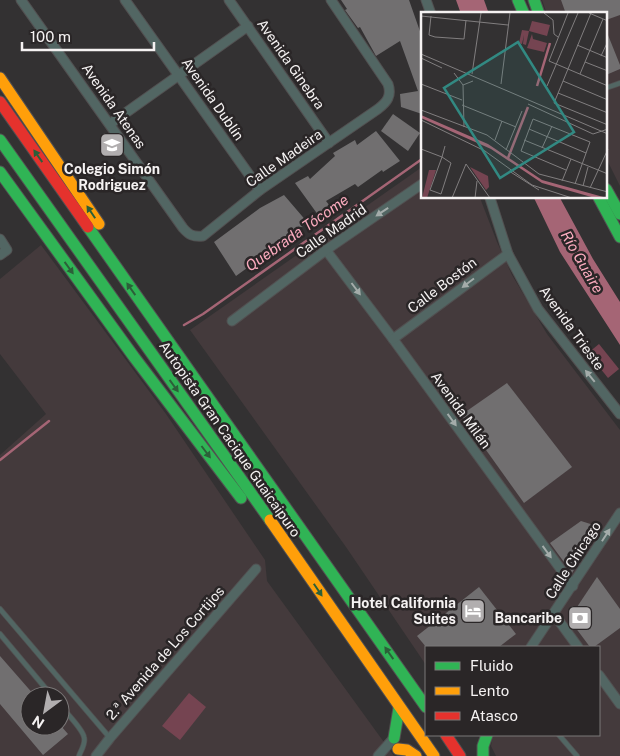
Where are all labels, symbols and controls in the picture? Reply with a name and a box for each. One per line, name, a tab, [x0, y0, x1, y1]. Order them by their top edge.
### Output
inset map	[421, 12, 608, 199]
street label: Avenida Ginebra	[254, 16, 328, 112]
scale bar	[22, 20, 155, 52]
text: 100 m	[30, 28, 71, 45]
street label: Avenida Dublín	[179, 55, 247, 143]
street label: Avenida Atenas	[79, 60, 149, 152]
street label: Calle Madeira	[243, 126, 325, 190]
school or university icon: Colegio Simón Rodriguez	[99, 132, 125, 158]
one-way arrow	[33, 149, 43, 163]
place label: Colegio Simón Rodriguez	[64, 161, 160, 193]
water label: Quebrada Tócome	[242, 191, 352, 275]
street label: Calle Madrid	[293, 201, 369, 261]
one-way arrow	[86, 206, 96, 219]
one-way arrow	[376, 207, 389, 217]
water label: Río Guaire	[558, 227, 607, 296]
street label: Calle Bostón	[404, 254, 480, 316]
one-way arrow	[64, 261, 74, 275]
one-way arrow	[461, 278, 475, 288]
one-way arrow	[126, 282, 136, 296]
one-way arrow	[350, 282, 361, 295]
street label: Avenida Trieste	[536, 283, 608, 373]
street label: Autopista Gran Cacique Guaicaipuro	[156, 338, 304, 540]
street label: Avenida Milán	[428, 369, 494, 451]
one-way arrow	[584, 369, 595, 382]
one-way arrow	[169, 379, 179, 393]
one-way arrow	[447, 413, 457, 427]
one-way arrow	[200, 445, 211, 458]
street label: Calle Chicago	[542, 518, 604, 602]
one-way arrow	[601, 528, 611, 542]
one-way arrow	[542, 545, 552, 558]
street label: 2.ª Avenida de Los Cortijos	[103, 583, 227, 723]
one-way arrow	[313, 583, 323, 597]
place label: Hotel California Suites	[351, 595, 456, 627]
hotel icon: Hotel California Suites	[460, 598, 486, 624]
bank icon: Bancaribe	[567, 605, 593, 631]
place label: Bancaribe	[494, 610, 562, 626]
one-way arrow	[384, 646, 394, 660]
legend	[425, 646, 600, 736]
text: Fluido	[470, 657, 513, 674]
text: Lento	[470, 682, 509, 699]
north arrow	[20, 686, 70, 736]
text: Atasco	[470, 707, 518, 724]
text: N	[29, 712, 47, 732]

